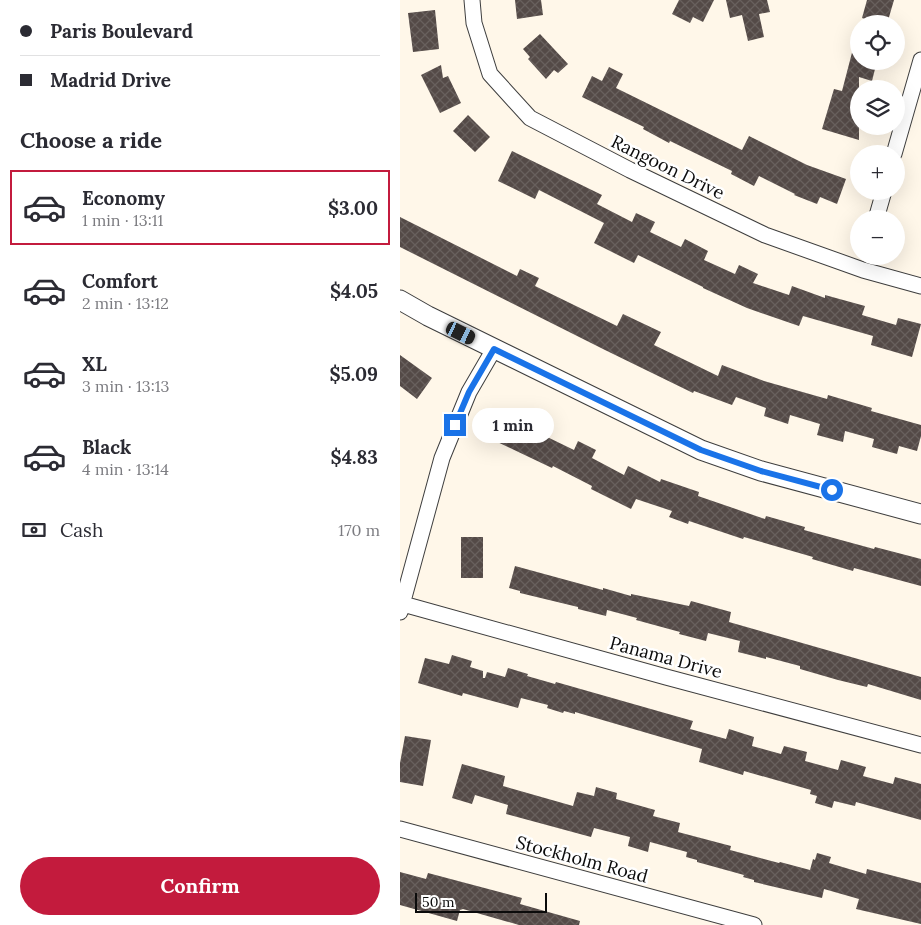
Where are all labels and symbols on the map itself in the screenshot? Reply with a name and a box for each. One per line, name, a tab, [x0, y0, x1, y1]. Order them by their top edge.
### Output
street label: Rangoon Drive	[608, 130, 729, 204]
car	[444, 320, 477, 346]
callout: 1 min	[472, 408, 555, 442]
route end	[444, 414, 466, 436]
route start	[821, 479, 843, 501]
street label: Panama Drive	[607, 631, 725, 683]
street label: Stockholm Road	[513, 830, 651, 888]
scale bar	[415, 890, 548, 913]

